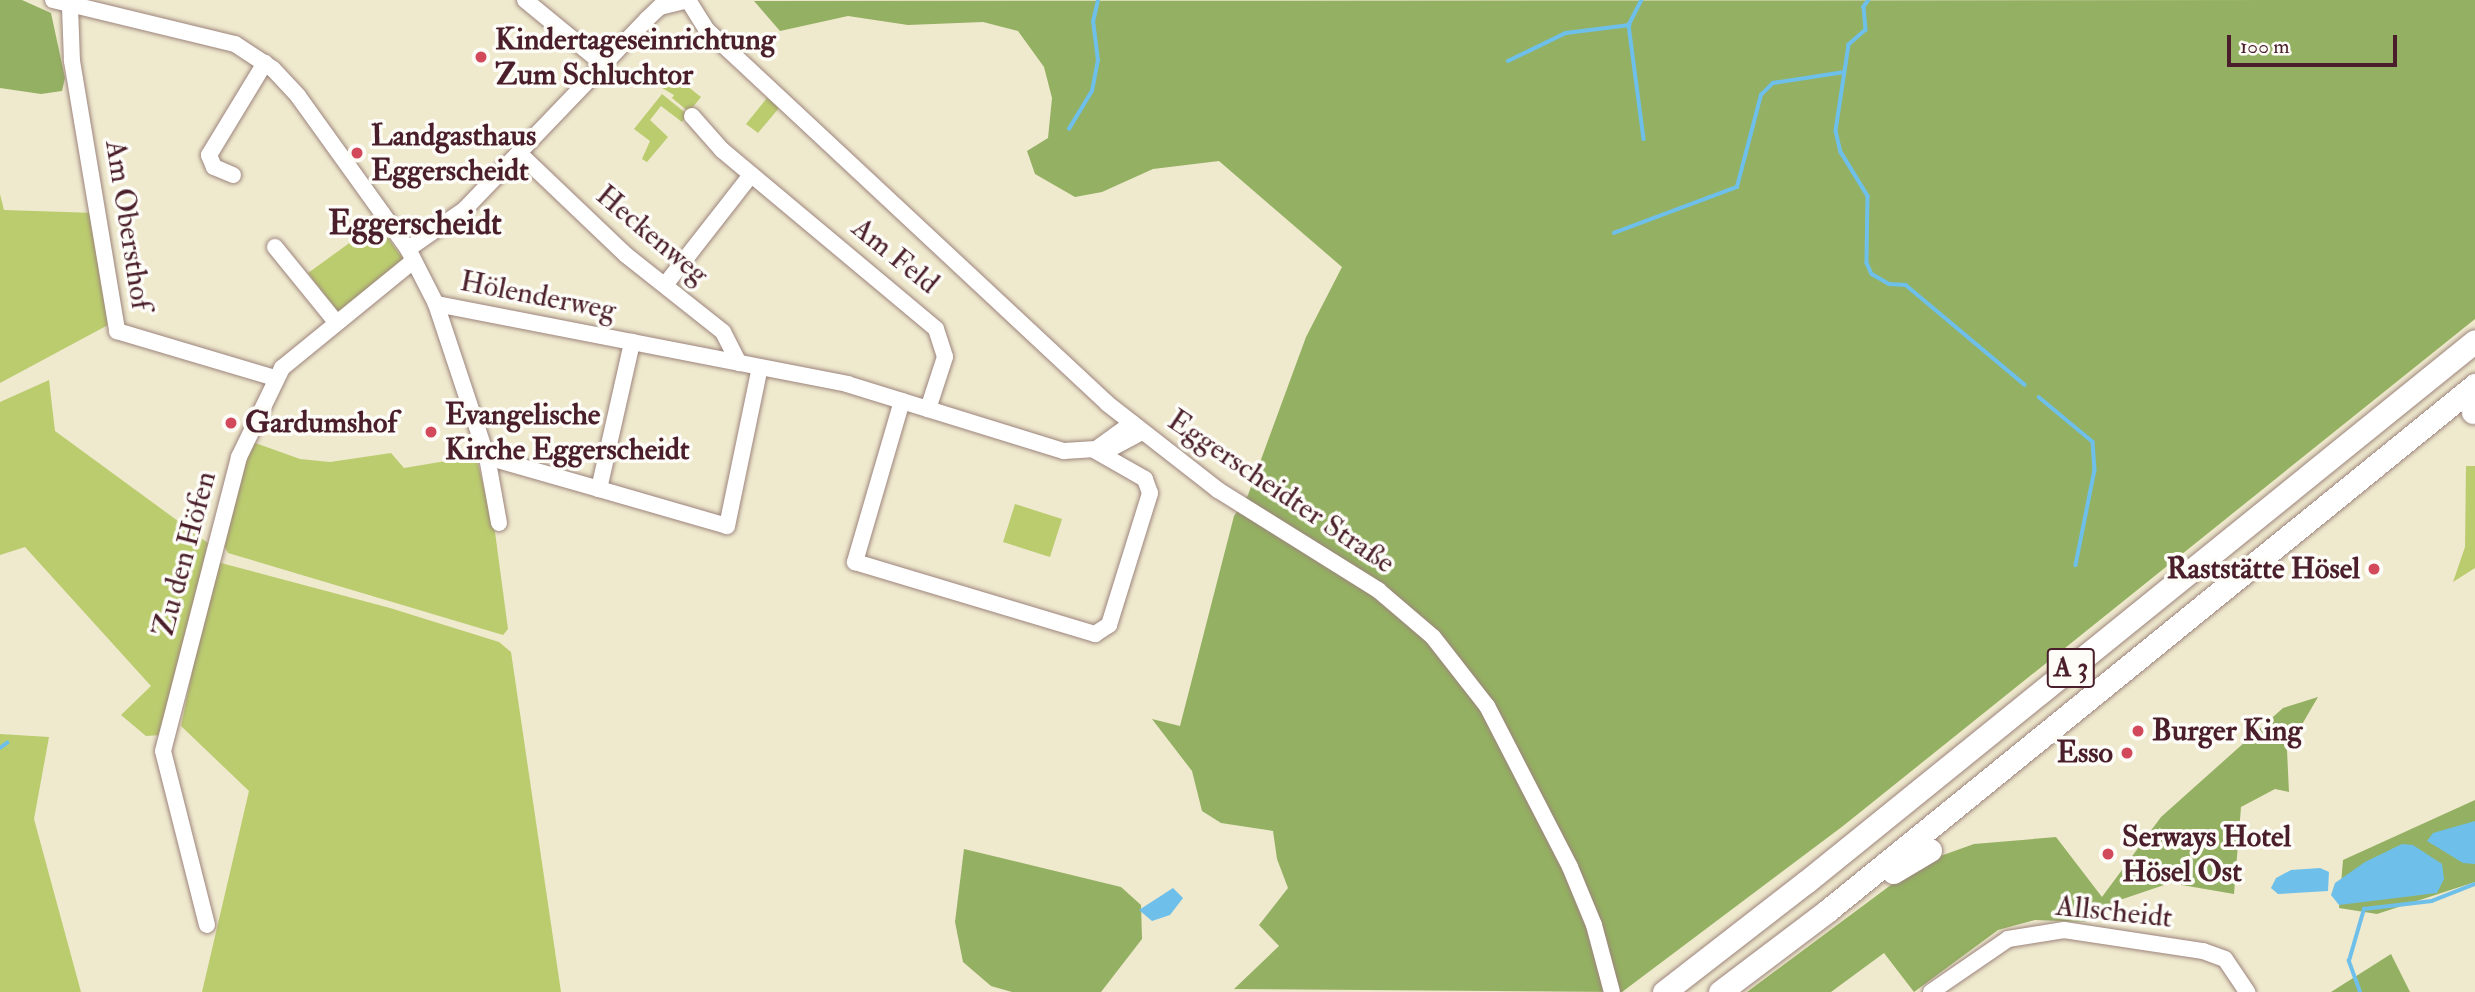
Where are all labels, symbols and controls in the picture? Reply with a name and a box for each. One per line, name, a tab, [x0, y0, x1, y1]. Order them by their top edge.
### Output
scale bar	[2230, 21, 2400, 65]
place label: Kindertageseinrichtung Zum Schluchtor	[495, 22, 776, 92]
text: 100 m	[2240, 33, 2290, 60]
marker: Kindertageseinrichtung Zum Schluchtor	[473, 49, 489, 65]
place label: Landgasthaus Eggerscheidt	[371, 118, 536, 188]
street label: Am Obersthof	[97, 138, 159, 312]
marker: Landgasthaus Eggerscheidt	[349, 145, 365, 161]
street label: Heckenweg	[588, 177, 716, 293]
district label: Eggerscheidt	[328, 204, 502, 244]
street label: Am Feld	[844, 210, 946, 302]
street label: Hölenderweg	[457, 263, 619, 329]
place label: Evangelische Kirche Eggerscheidt	[445, 397, 689, 467]
street label: Eggerscheidter Straße	[1161, 403, 1401, 581]
place label: Gardumshof	[245, 405, 397, 441]
marker: Gardumshof	[223, 415, 239, 431]
marker: Evangelische Kirche Eggerscheidt	[423, 424, 439, 440]
street label: Zu den Höfen	[146, 467, 224, 641]
place label: Raststätte Hösel	[2166, 551, 2360, 587]
marker: Raststätte Hösel	[2366, 561, 2382, 577]
road number: A 3	[2046, 644, 2096, 692]
place label: Burger King	[2152, 713, 2302, 749]
marker: Burger King	[2130, 723, 2146, 739]
place label: Esso	[2056, 735, 2113, 771]
marker: Esso	[2119, 745, 2135, 761]
place label: Serways Hotel Hösel Ost	[2122, 819, 2291, 890]
marker: Serways Hotel Hösel Ost	[2100, 846, 2116, 862]
street label: Allscheidt	[2054, 888, 2174, 936]

